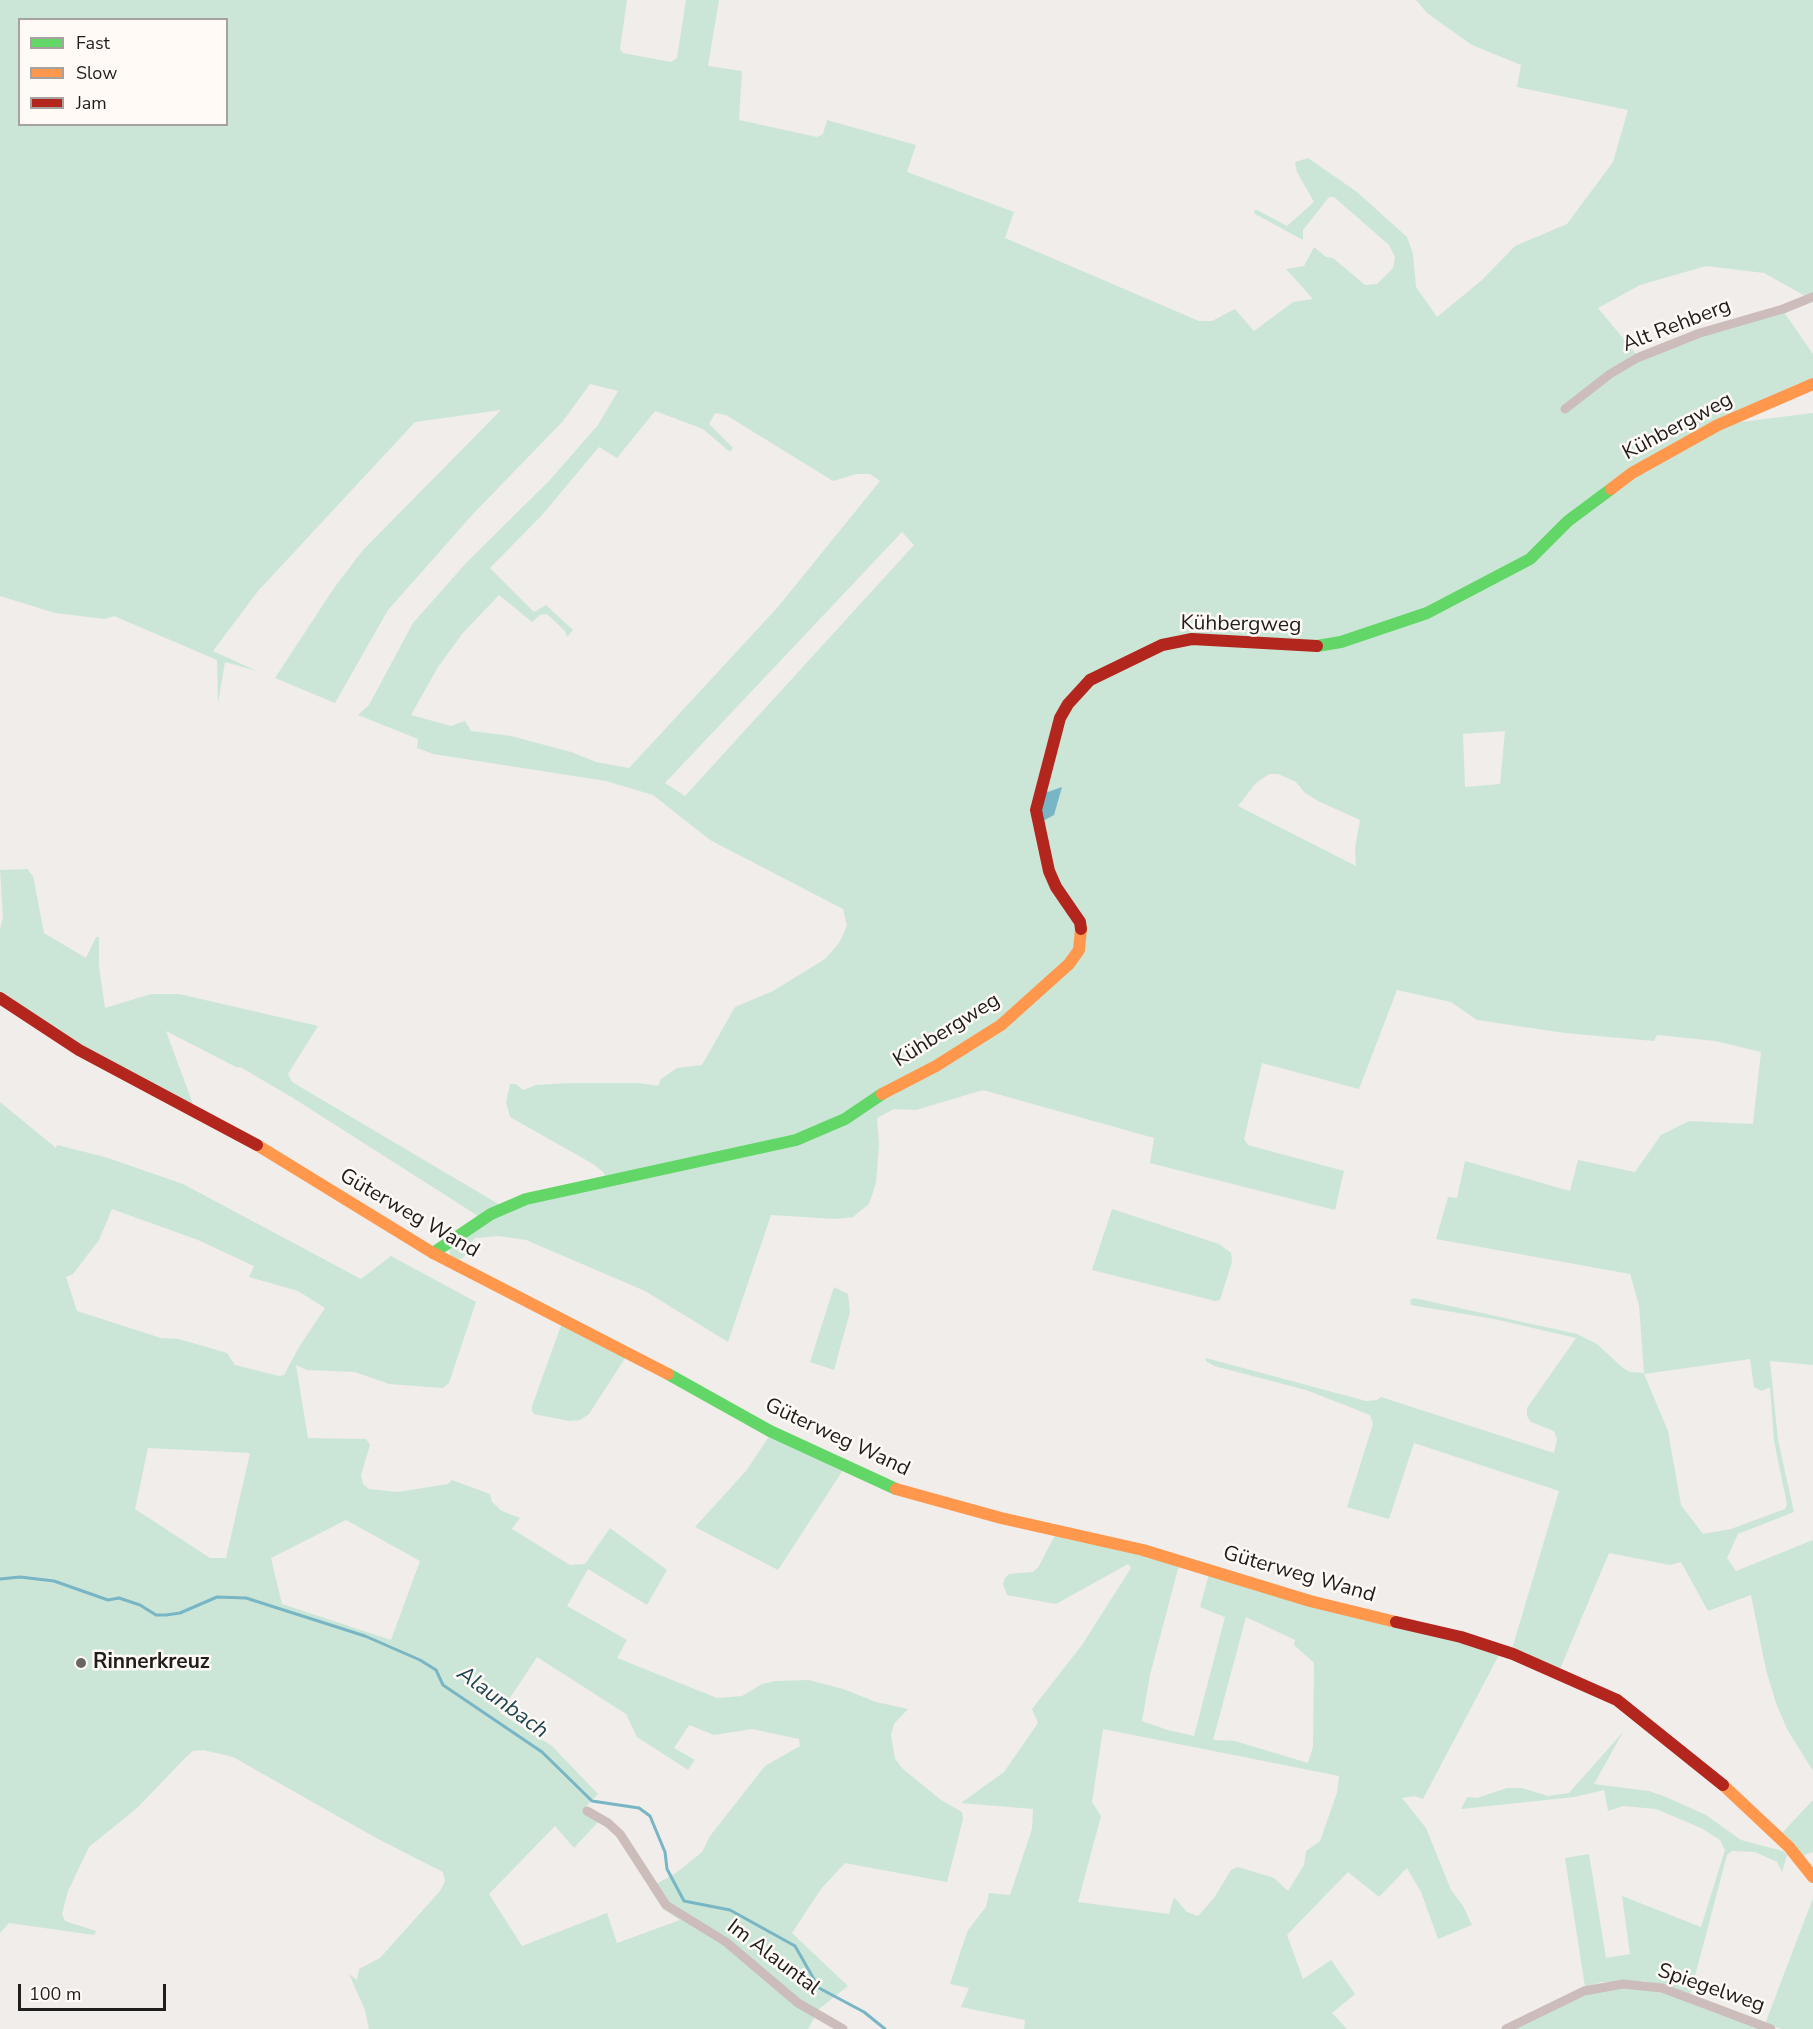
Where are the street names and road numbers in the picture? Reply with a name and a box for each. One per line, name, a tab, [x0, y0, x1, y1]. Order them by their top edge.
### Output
street label: Alt Rehberg	[1619, 294, 1735, 358]
street label: Kühbergweg	[1619, 388, 1737, 466]
street label: Kühbergweg	[1180, 611, 1302, 639]
street label: Kühbergweg	[889, 988, 1005, 1074]
street label: Güterweg Wand	[335, 1164, 483, 1264]
street label: Güterweg Wand	[760, 1393, 914, 1483]
street label: Güterweg Wand	[1220, 1541, 1378, 1609]
street label: Im Alauntal	[722, 1915, 824, 2001]
street label: Spiegelweg	[1654, 1959, 1768, 2019]

